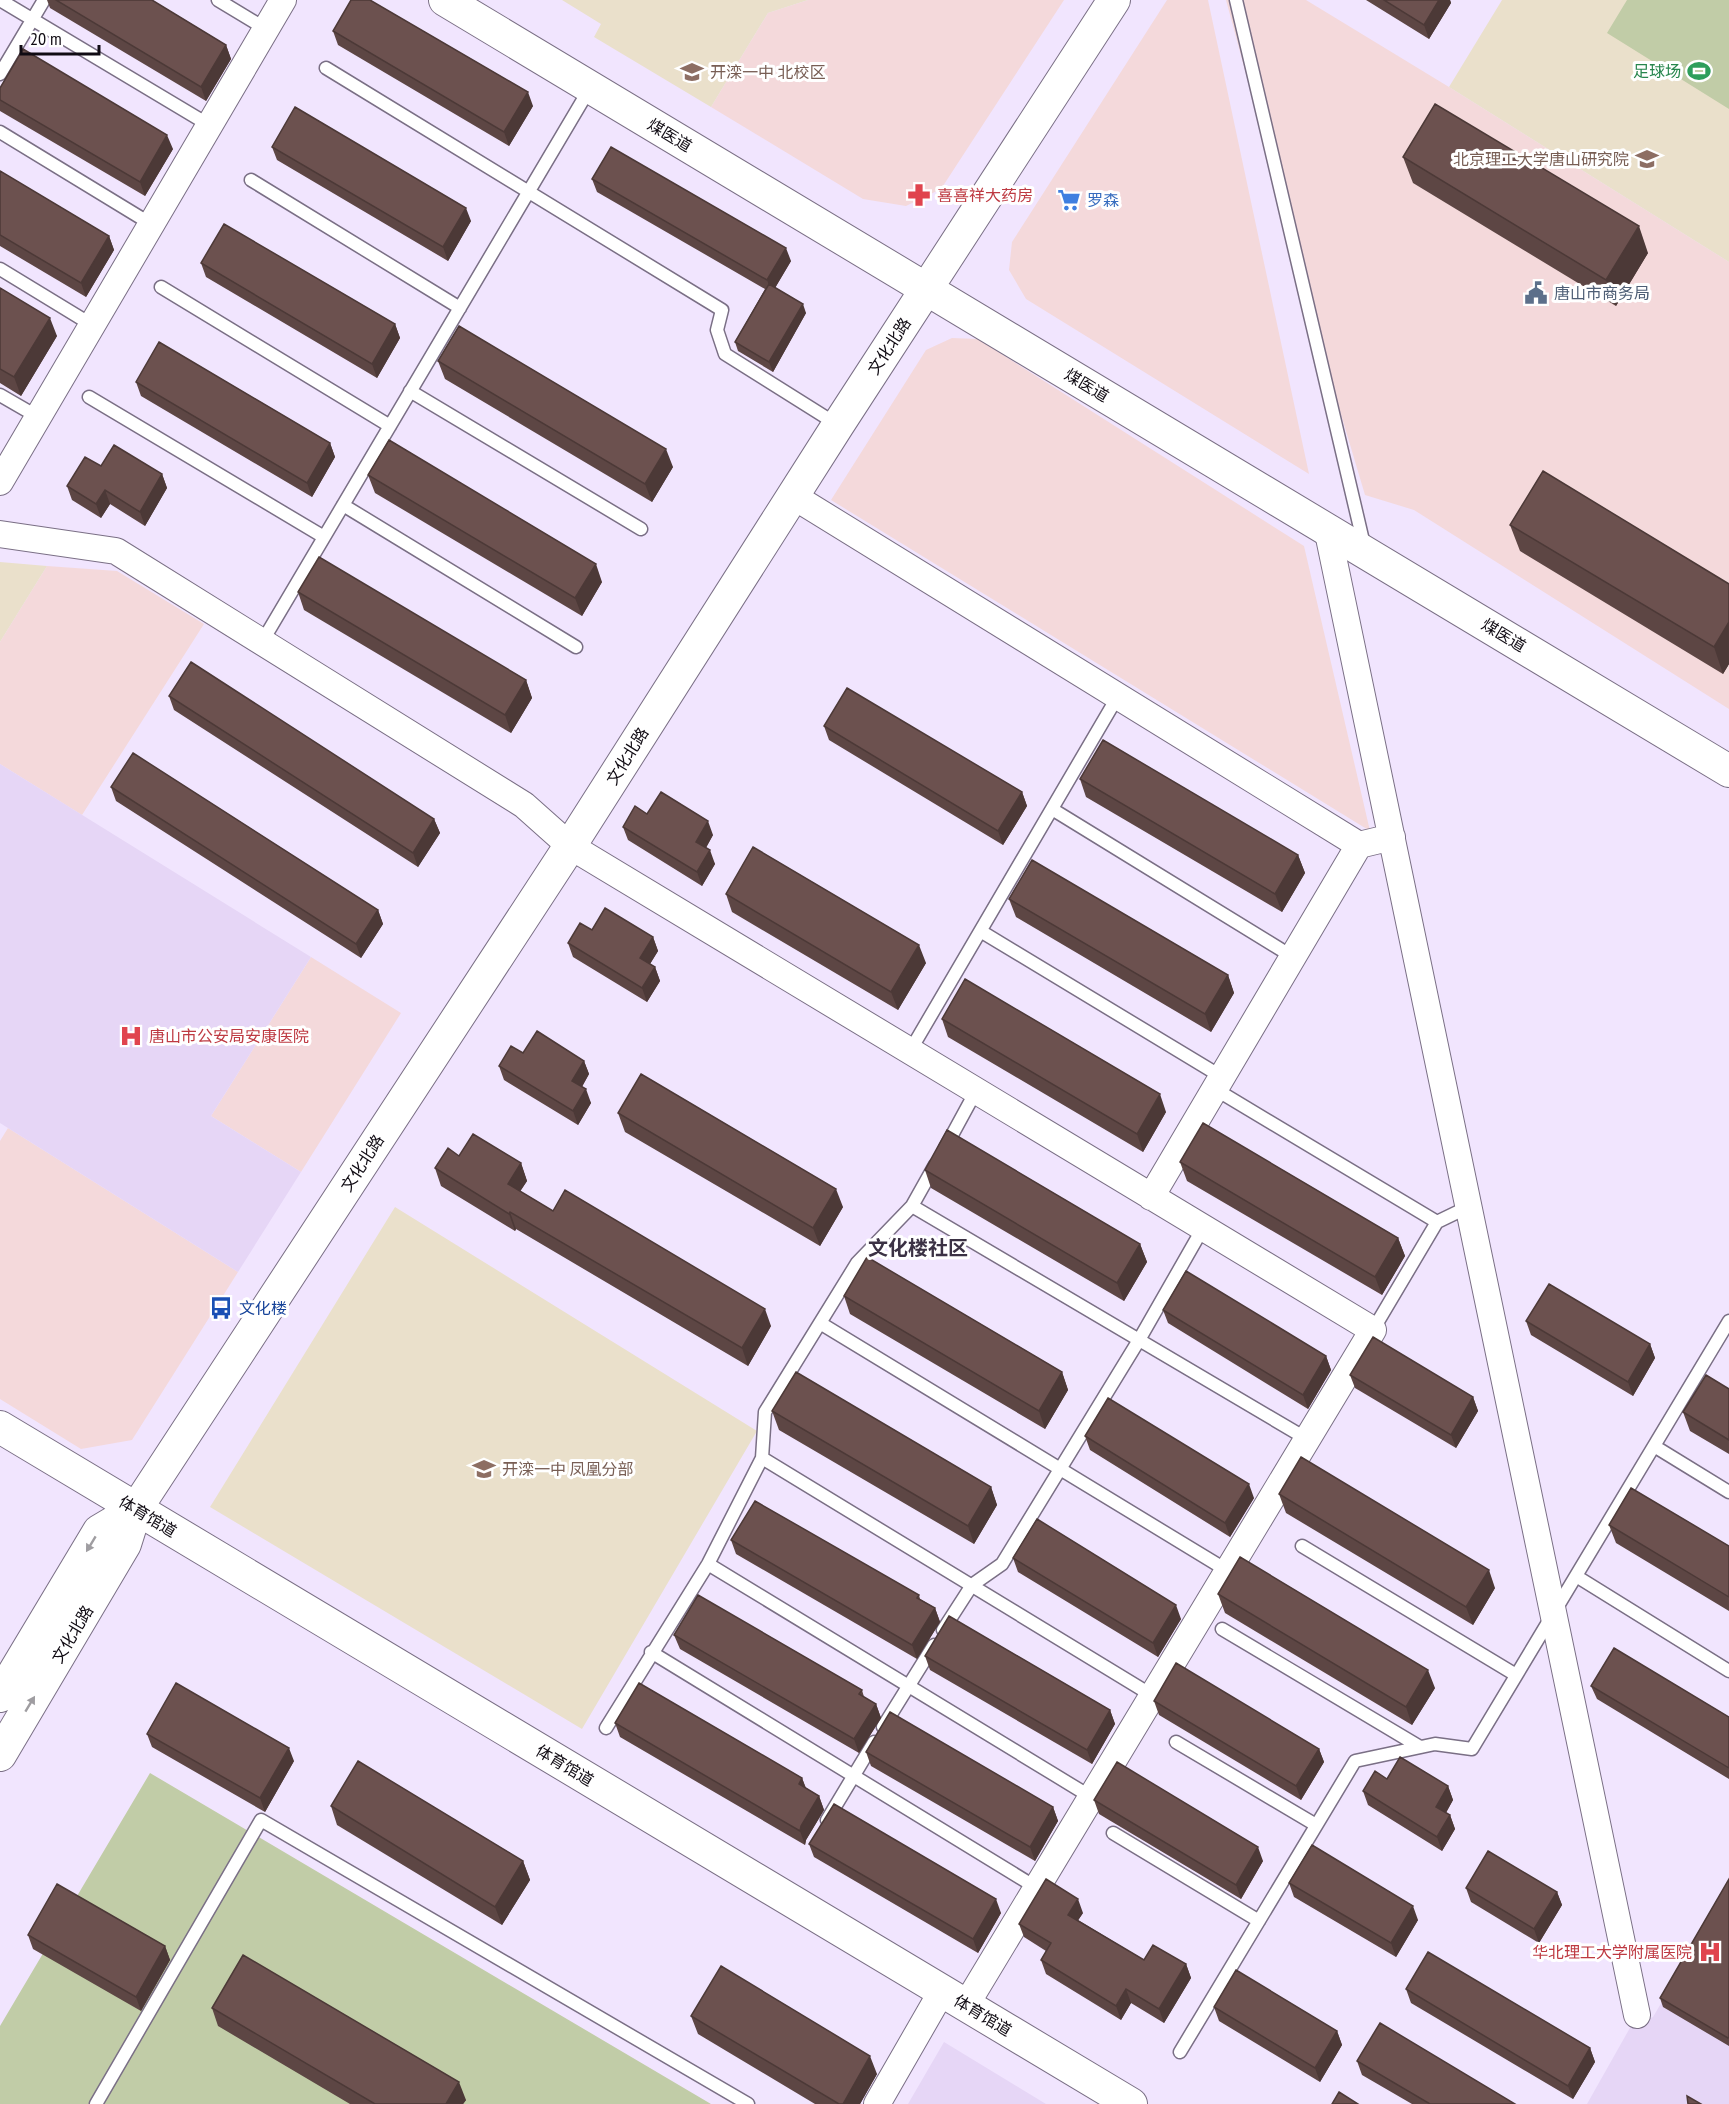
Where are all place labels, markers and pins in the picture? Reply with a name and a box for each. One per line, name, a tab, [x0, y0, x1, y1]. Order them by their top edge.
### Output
sports icon: 足球场	[1686, 58, 1712, 84]
school or university icon: 开滦一中 北校区	[679, 59, 705, 85]
place label: 足球场	[1633, 61, 1681, 81]
place label: 开滦一中 北校区	[710, 62, 825, 82]
school or university icon: 北京理工大学唐山研究院	[1634, 146, 1660, 172]
place label: 北京理工大学唐山研究院	[1453, 149, 1629, 169]
pharmacy icon: 喜喜祥大药房	[906, 182, 932, 208]
place label: 喜喜祥大药房	[937, 185, 1033, 205]
supermarket icon: 罗森	[1056, 187, 1082, 213]
place label: 罗森	[1087, 190, 1119, 210]
public building icon: 唐山市商务局	[1523, 280, 1549, 306]
place label: 唐山市商务局	[1554, 283, 1650, 303]
hospital icon: 唐山市公安局安康医院	[118, 1023, 144, 1049]
place label: 唐山市公安局安康医院	[149, 1026, 309, 1046]
bus stop icon: 文化楼	[208, 1295, 234, 1321]
place label: 文化楼	[239, 1298, 287, 1318]
school or university icon: 开滦一中 凤凰分部	[471, 1456, 497, 1482]
place label: 开滦一中 凤凰分部	[502, 1459, 633, 1479]
hospital icon: 华北理工大学附属医院	[1697, 1939, 1723, 1965]
place label: 华北理工大学附属医院	[1532, 1942, 1692, 1962]

